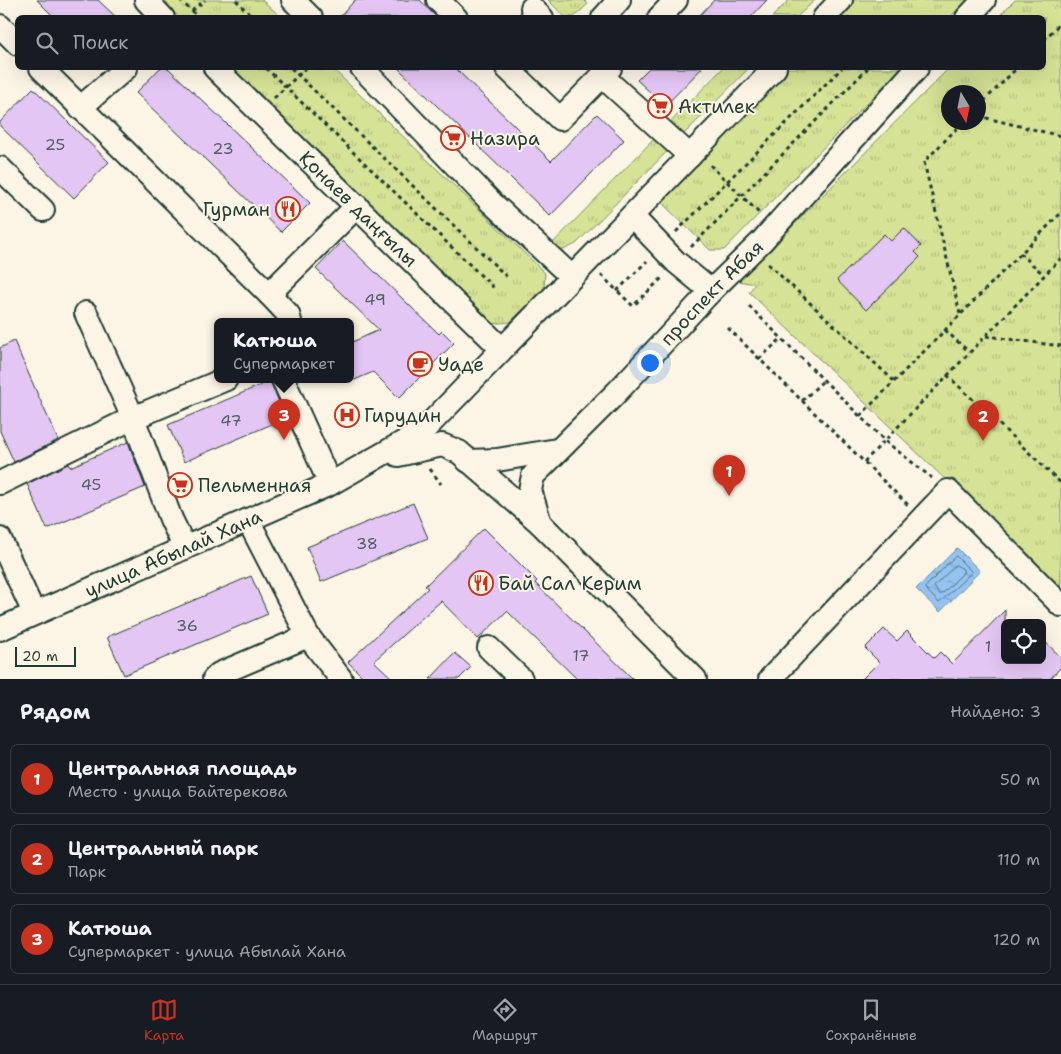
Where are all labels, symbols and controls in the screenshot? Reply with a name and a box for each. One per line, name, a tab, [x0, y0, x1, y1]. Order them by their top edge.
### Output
search box	[15, 15, 1046, 70]
icon: search	[33, 29, 61, 57]
text: Поиск	[73, 30, 128, 55]
north arrow	[941, 85, 986, 130]
supermarket icon: Актилек	[647, 93, 673, 119]
place label: Актилек	[678, 94, 755, 119]
supermarket icon: Назира	[440, 125, 466, 151]
place label: Назира	[470, 126, 540, 151]
house number: 25	[45, 134, 65, 155]
house number: 23	[212, 138, 234, 159]
street label: Қонаев даңғылы	[294, 145, 423, 272]
restaurant icon: Гурман	[275, 196, 301, 222]
place label: Гурман	[203, 197, 270, 222]
street label: проспект Абая	[655, 234, 769, 350]
house number: 49	[364, 289, 386, 310]
popup	[214, 318, 354, 383]
text: Катюша	[233, 328, 317, 353]
your location	[637, 350, 663, 376]
cafe icon: Уаде	[407, 351, 433, 377]
place label: Уаде	[438, 352, 484, 377]
text: Супермаркет	[233, 353, 335, 374]
pin: 3	[268, 399, 300, 440]
pin: 2	[967, 400, 999, 441]
hospital icon: Гирудин	[334, 402, 360, 428]
place label: Гирудин	[364, 403, 441, 428]
house number: 47	[220, 410, 242, 431]
pin: 1	[713, 455, 745, 496]
supermarket icon: Пельменная	[167, 472, 193, 498]
place label: Пельменная	[198, 473, 311, 498]
house number: 45	[81, 474, 101, 495]
street label: улица Абылай Хана	[81, 503, 266, 603]
house number: 38	[356, 533, 378, 554]
restaurant icon: Бай Сал Керим	[468, 570, 494, 596]
place label: Бай Сал Керим	[498, 571, 642, 596]
house number: 36	[176, 615, 198, 636]
map controls	[1001, 619, 1046, 664]
button: locate	[1001, 619, 1046, 664]
house number: 1	[985, 636, 991, 657]
scale bar	[15, 644, 76, 667]
house number: 17	[572, 645, 590, 666]
text: 20 m	[22, 647, 58, 665]
text: Рядом	[20, 698, 90, 726]
text: Найдено: 3	[950, 701, 1041, 722]
text: Центральная площадь	[68, 756, 297, 781]
text: 1	[33, 769, 41, 790]
text: 50 m	[1000, 769, 1040, 790]
text: Место · улица Байтерекова	[68, 781, 288, 802]
text: Центральный парк	[68, 836, 258, 861]
text: 2	[31, 849, 43, 870]
text: 110 m	[997, 849, 1040, 870]
text: Парк	[68, 861, 106, 882]
text: Катюша	[68, 916, 152, 941]
text: 3	[31, 929, 43, 950]
text: 120 m	[993, 929, 1040, 950]
text: Супермаркет · улица Абылай Хана	[68, 941, 346, 962]
tab: Карта	[144, 996, 184, 1044]
tab: Маршрут	[472, 996, 537, 1044]
tab: Сохранённые	[826, 996, 917, 1044]

